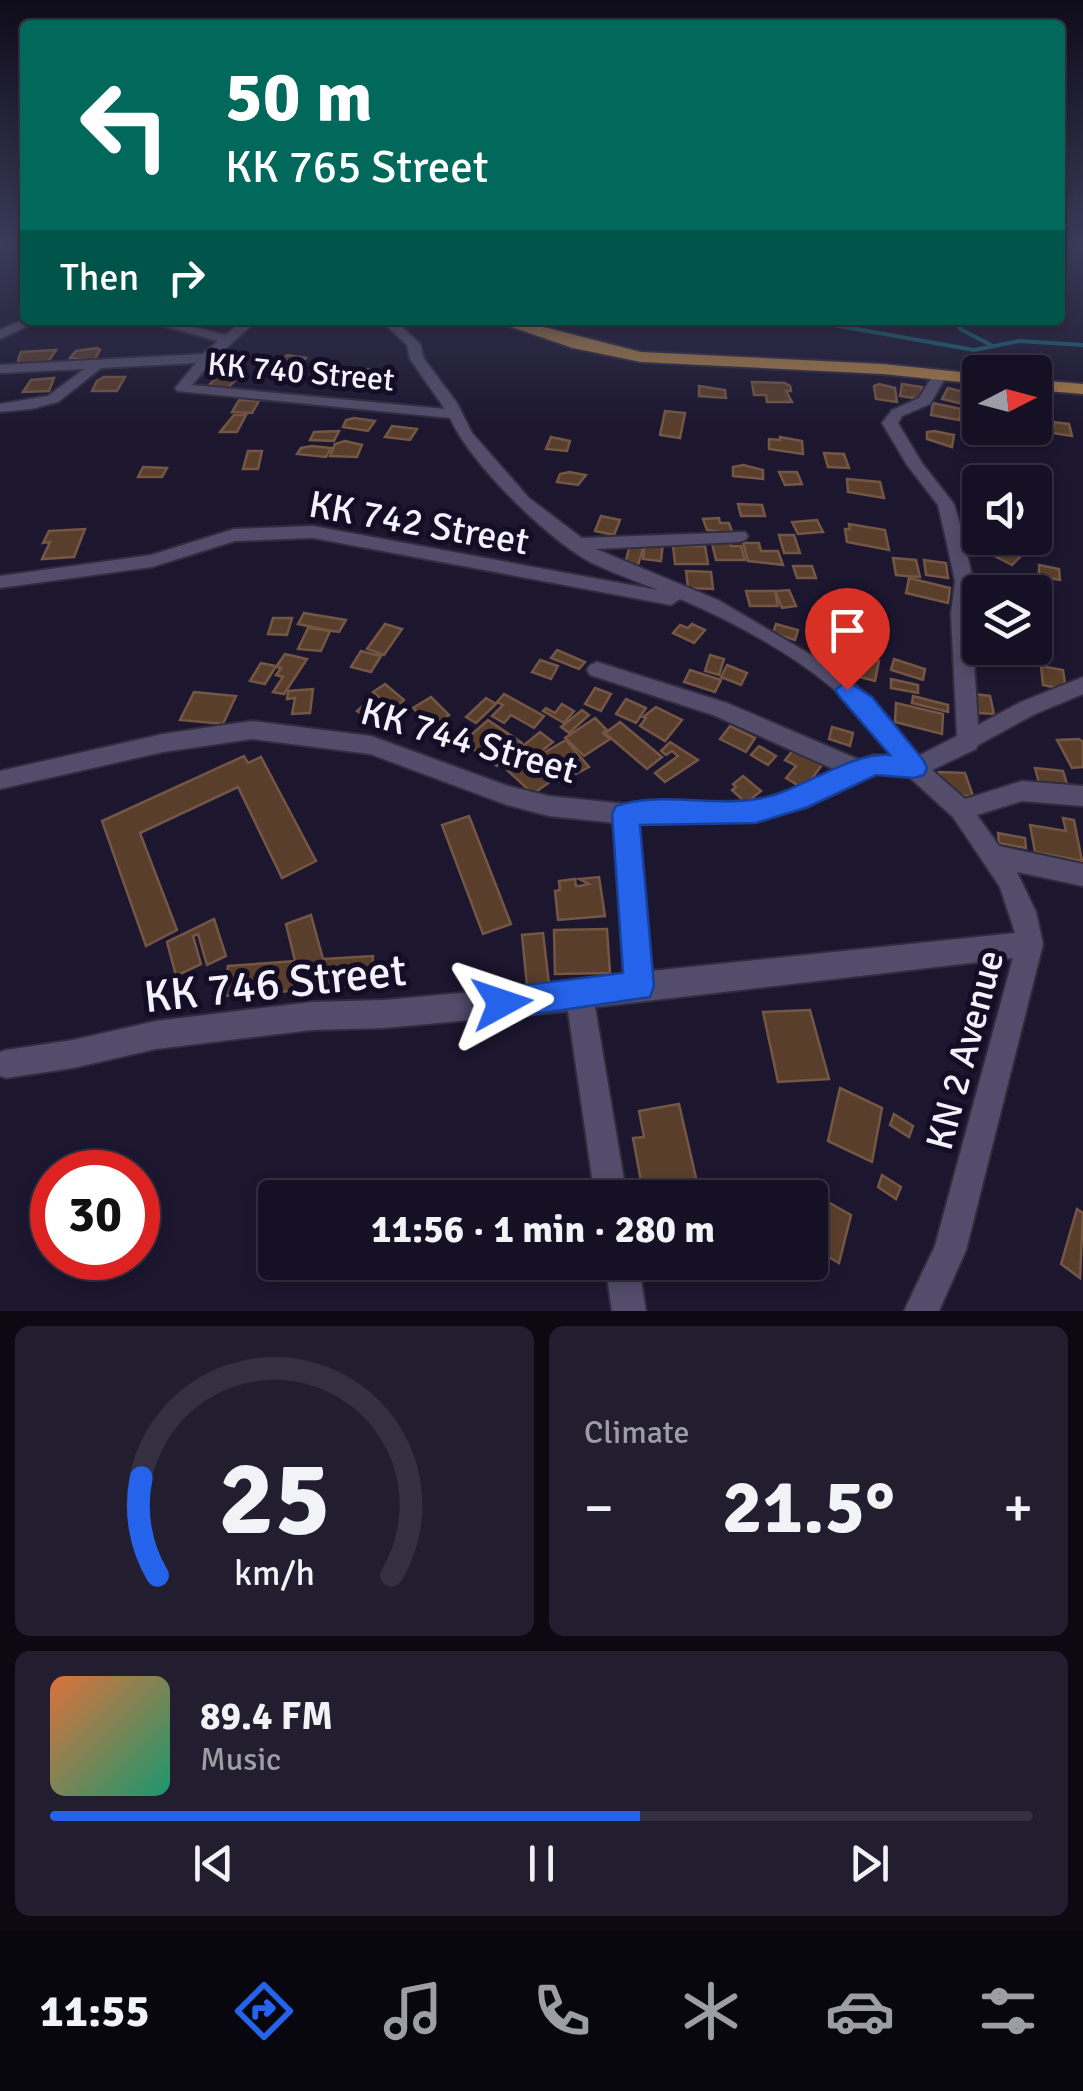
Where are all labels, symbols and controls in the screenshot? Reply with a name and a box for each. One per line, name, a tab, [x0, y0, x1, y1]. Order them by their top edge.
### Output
text: 50 m	[225, 54, 373, 140]
icon: left	[60, 60, 190, 190]
text: KK 765 Street	[225, 140, 489, 195]
icon: right	[159, 250, 214, 305]
text: Then	[60, 254, 139, 301]
street label: KK 740 Street	[206, 344, 396, 400]
north arrow	[962, 355, 1052, 445]
map controls	[962, 355, 1052, 665]
button: sound	[962, 465, 1052, 555]
street label: KK 742 Street	[305, 481, 533, 565]
button: layers	[962, 575, 1052, 665]
pin	[805, 588, 890, 691]
icon: arrive	[820, 603, 875, 658]
street label: KK 744 Street	[356, 688, 582, 794]
street label: KK 746 Street	[141, 943, 409, 1025]
street label: KN 2 Avenue	[916, 945, 1014, 1155]
position arrow	[450, 951, 554, 1055]
speed limit sign: 30	[30, 1150, 160, 1280]
text: 11:56 · 1 min · 280 m	[371, 1206, 715, 1253]
text: Climate	[584, 1413, 690, 1452]
text: 25	[218, 1435, 331, 1563]
text: 21.5°	[722, 1461, 895, 1554]
text: −	[584, 1474, 614, 1542]
text: +	[1003, 1474, 1033, 1542]
text: km/h	[234, 1551, 315, 1595]
text: 89.4 FM	[200, 1693, 333, 1740]
text: Music	[200, 1740, 281, 1779]
icon: previous	[186, 1836, 241, 1891]
icon: pause	[514, 1836, 569, 1891]
icon: next	[842, 1836, 897, 1891]
icon: directions	[229, 1976, 299, 2046]
icon: music	[378, 1976, 448, 2046]
icon: phone	[527, 1976, 597, 2046]
icon: climate	[676, 1976, 746, 2046]
icon: car	[825, 1976, 895, 2046]
icon: filters	[973, 1976, 1043, 2046]
text: 11:55	[39, 1984, 150, 2039]

